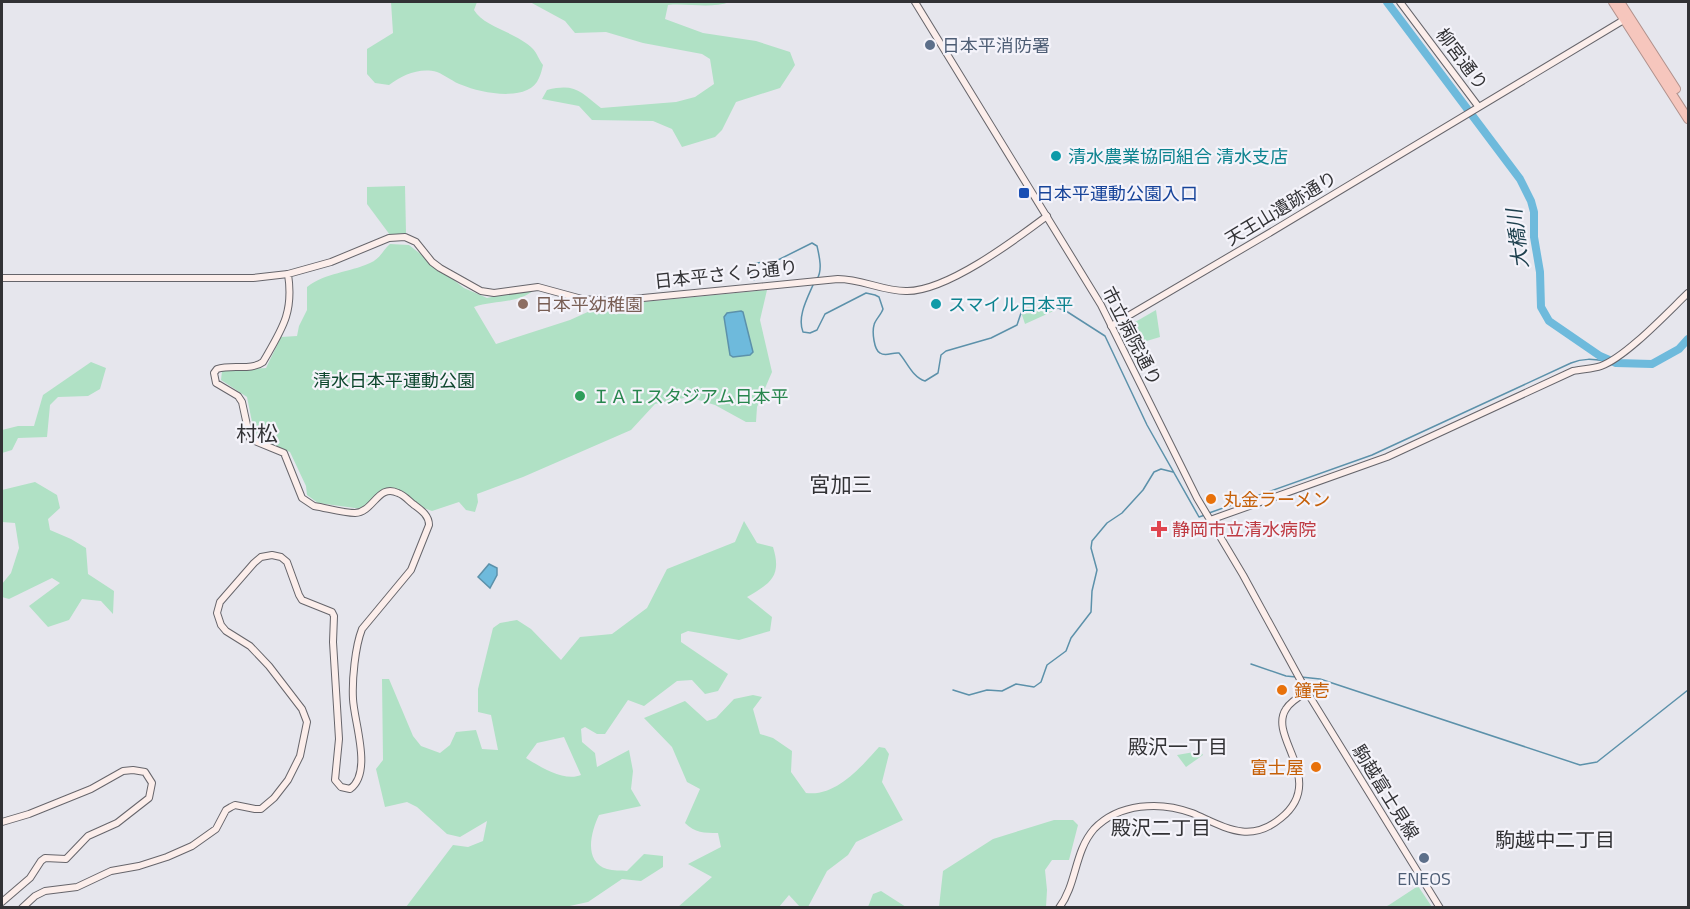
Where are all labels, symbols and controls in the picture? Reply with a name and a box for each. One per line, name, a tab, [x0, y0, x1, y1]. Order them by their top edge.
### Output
street label: 柳宮通り	[1430, 22, 1494, 96]
place label: 日本平消防署	[942, 32, 1050, 59]
marker: 日本平消防署	[923, 38, 937, 52]
place label: 清水農業協同組合 清水支店	[1068, 143, 1288, 170]
marker: 清水農業協同組合 清水支店	[1049, 149, 1063, 163]
street label: 天王山遺跡通り	[1220, 164, 1342, 252]
place label: 日本平運動公園入口	[1036, 180, 1198, 207]
marker: 日本平運動公園入口	[1017, 186, 1031, 200]
water label: 大橋川	[1498, 205, 1536, 271]
street label: 日本平さくら通り	[653, 253, 799, 295]
street label: 市立病院通り	[1095, 282, 1169, 390]
place label: 日本平幼稚園	[535, 291, 643, 318]
place label: スマイル日本平	[948, 291, 1073, 318]
marker: 日本平幼稚園	[516, 297, 530, 311]
marker: スマイル日本平	[929, 297, 943, 311]
park label: 清水日本平運動公園	[313, 367, 475, 394]
place label: ＩＡＩスタジアム日本平	[592, 383, 789, 410]
marker: ＩＡＩスタジアム日本平	[573, 389, 587, 403]
district label: 村松	[236, 417, 278, 449]
district label: 宮加三	[810, 468, 873, 500]
place label: 丸金ラーメン	[1223, 486, 1330, 513]
marker: 丸金ラーメン	[1204, 492, 1218, 506]
place label: 静岡市立清水病院	[1172, 516, 1316, 543]
marker: 静岡市立清水病院	[1150, 520, 1168, 538]
place label: 鐘壱	[1294, 677, 1330, 704]
marker: 鐘壱	[1275, 683, 1289, 697]
district label: 殿沢一丁目	[1128, 731, 1228, 762]
street label: 駒越富士見線	[1346, 739, 1426, 845]
place label: 富士屋	[1250, 754, 1304, 781]
marker: 富士屋	[1309, 760, 1323, 774]
district label: 殿沢二丁目	[1111, 812, 1211, 843]
district label: 駒越中二丁目	[1495, 824, 1615, 855]
marker: ENEOS	[1417, 851, 1431, 865]
place label: ENEOS	[1397, 865, 1451, 892]

